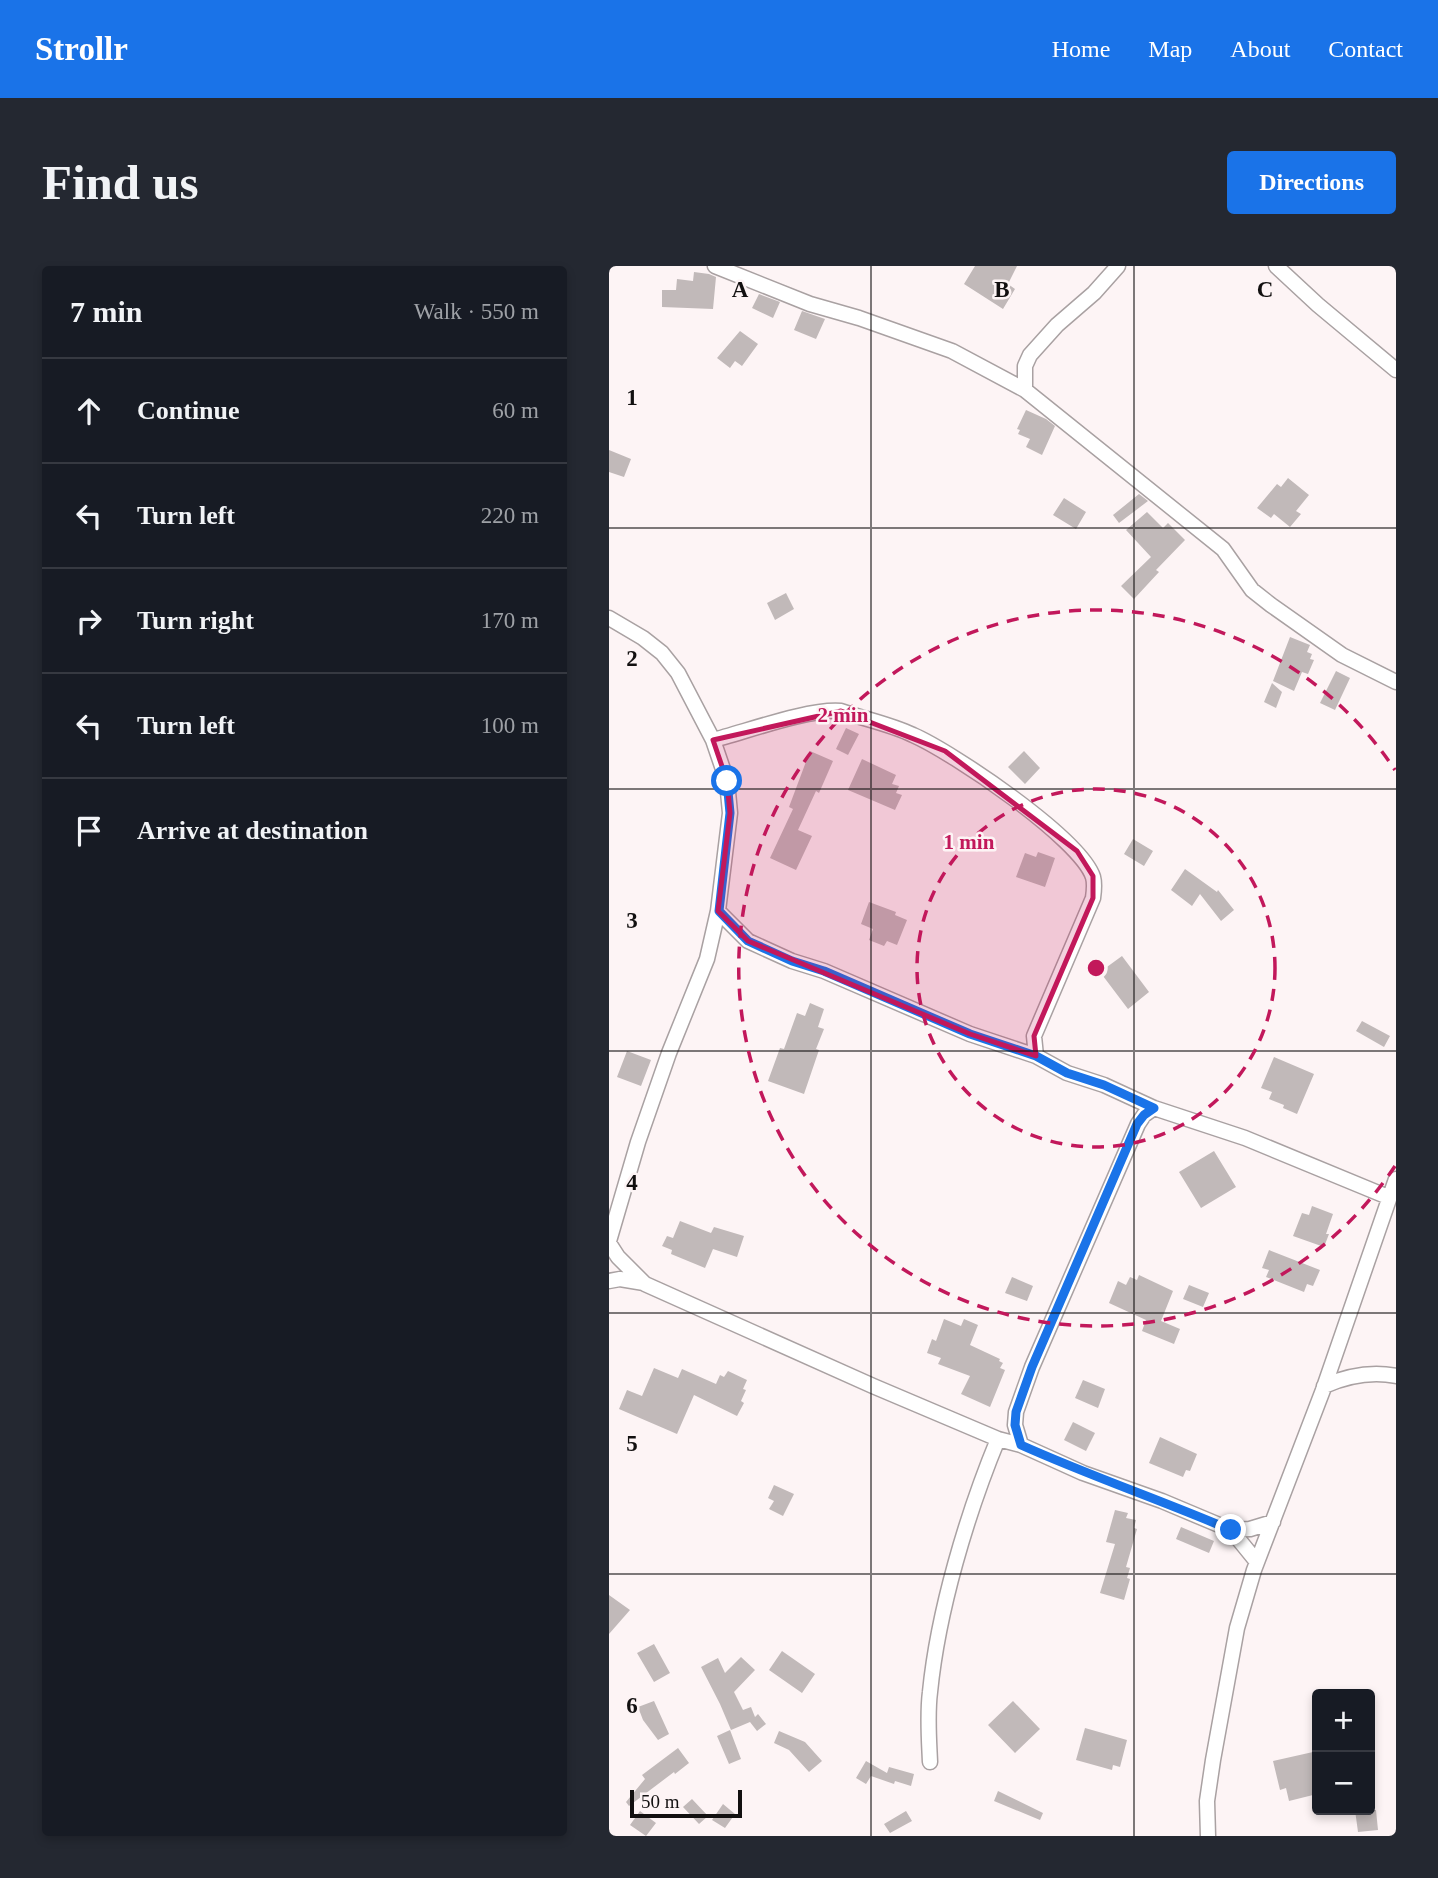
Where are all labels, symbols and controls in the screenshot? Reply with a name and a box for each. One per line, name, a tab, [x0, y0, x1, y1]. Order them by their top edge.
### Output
text: Strollr	[35, 31, 128, 67]
text: Home	[1052, 36, 1110, 62]
text: Map	[1148, 36, 1192, 62]
text: About	[1230, 36, 1290, 62]
text: Contact	[1328, 36, 1403, 62]
button: Directions	[1227, 151, 1396, 214]
text: Find us	[42, 155, 199, 210]
text: A	[732, 277, 749, 302]
text: B	[994, 277, 1010, 302]
text: C	[1257, 277, 1273, 302]
text: 7 min	[70, 295, 143, 328]
text: Walk · 550 m	[414, 299, 539, 324]
text: 1	[626, 385, 638, 410]
icon: ahead	[70, 392, 108, 430]
text: Continue	[137, 396, 240, 425]
text: 60 m	[492, 398, 539, 423]
icon: left	[70, 497, 108, 535]
text: Turn left	[137, 501, 235, 530]
text: 220 m	[481, 503, 539, 528]
icon: right	[70, 602, 108, 640]
text: Turn right	[137, 606, 254, 635]
text: 170 m	[481, 608, 539, 633]
text: 2	[626, 646, 638, 671]
text: 2 min	[818, 703, 869, 727]
icon: left	[70, 707, 108, 745]
text: Turn left	[137, 711, 235, 740]
text: 100 m	[481, 713, 539, 738]
route start	[711, 765, 742, 796]
icon: arrive	[70, 812, 108, 850]
text: Arrive at destination	[137, 816, 368, 845]
text: 1 min	[944, 830, 995, 854]
text: 3	[626, 908, 638, 933]
centre of rings	[1084, 956, 1108, 980]
text: 4	[626, 1170, 638, 1195]
text: 5	[626, 1431, 638, 1456]
route end	[1215, 1514, 1246, 1545]
map controls	[1312, 1689, 1375, 1815]
button: +	[1312, 1689, 1375, 1752]
text: 6	[626, 1693, 638, 1718]
button: −	[1312, 1752, 1375, 1815]
scale bar	[630, 1787, 742, 1819]
text: 50 m	[641, 1791, 680, 1812]

